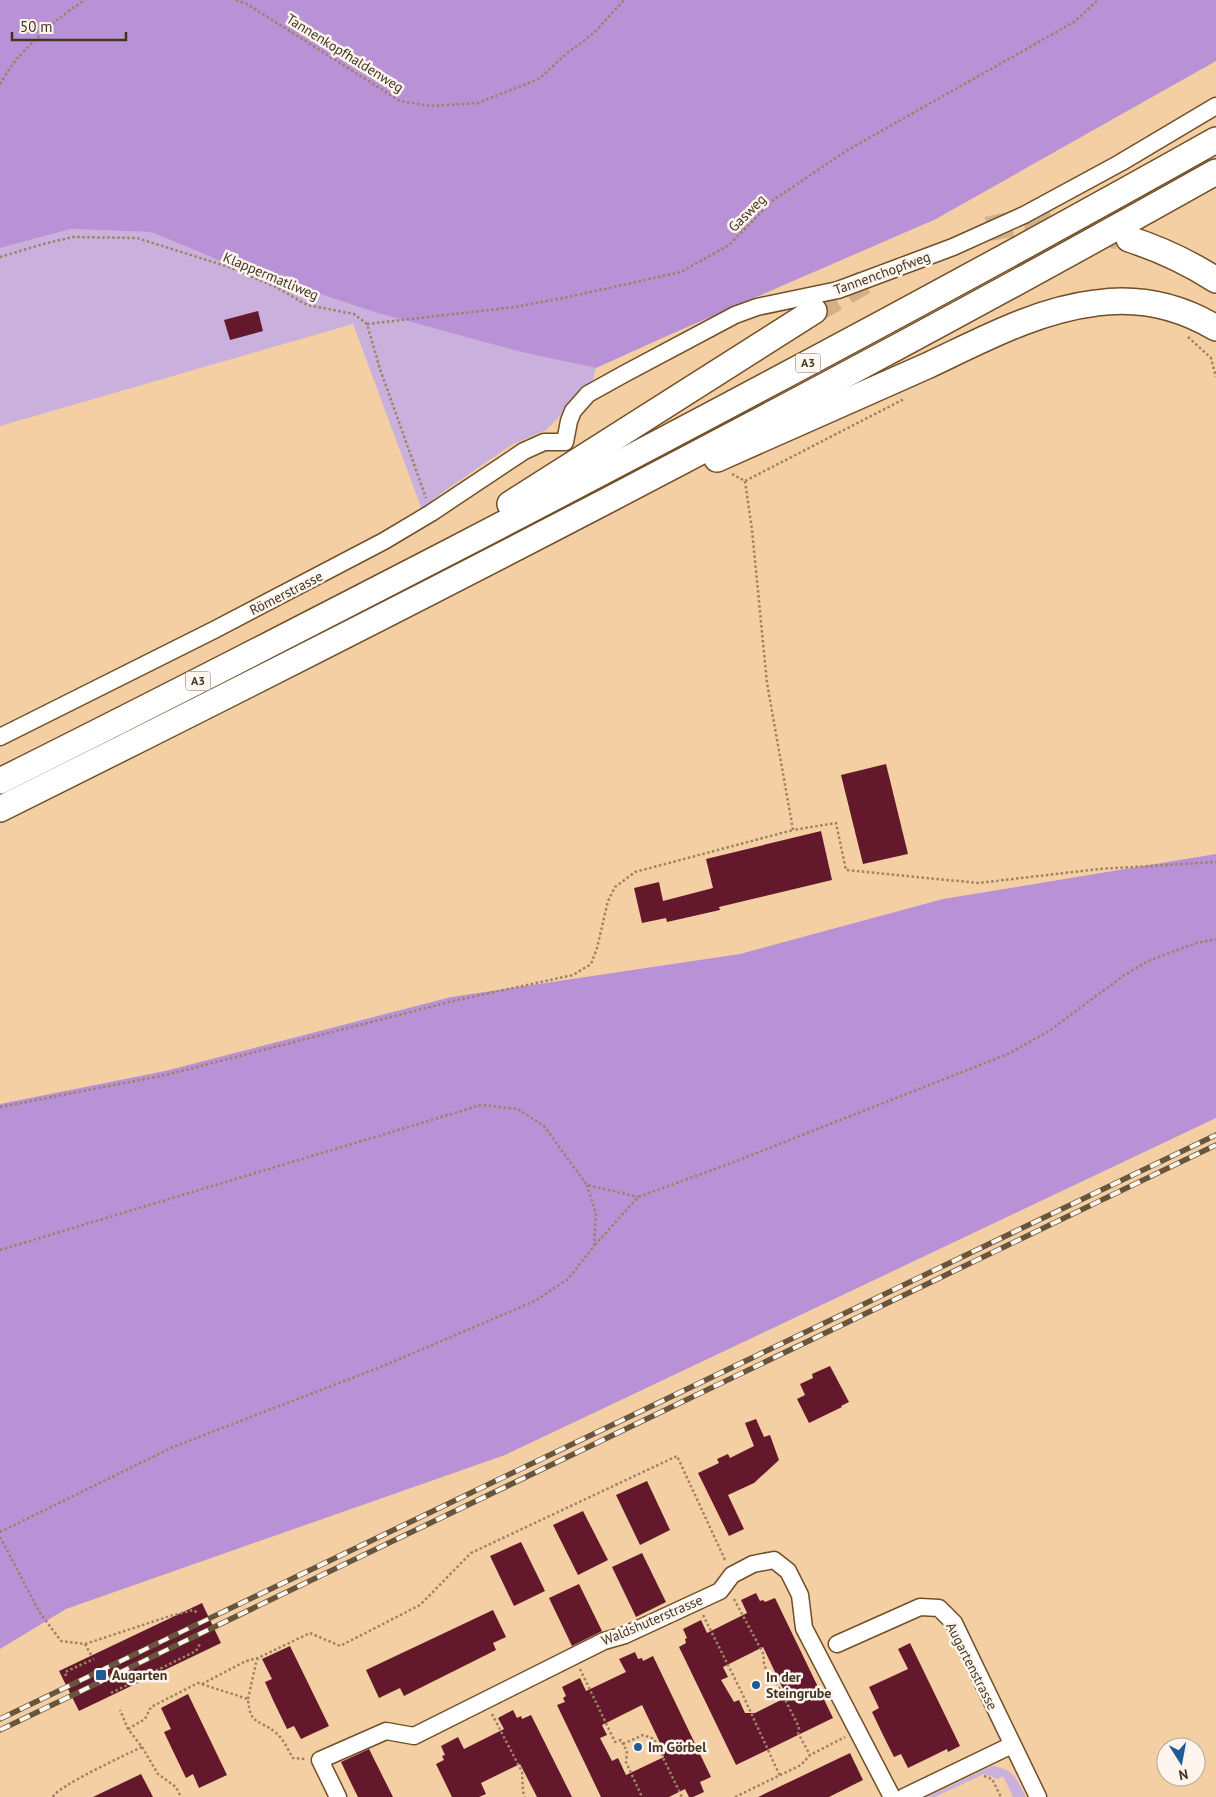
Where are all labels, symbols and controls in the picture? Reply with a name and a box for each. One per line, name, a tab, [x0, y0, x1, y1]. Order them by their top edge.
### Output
scale bar	[12, 10, 126, 42]
street label: Tannenkopfhaldenweg	[283, 10, 407, 96]
text: 50 m	[20, 17, 53, 36]
street label: Gasweg	[724, 190, 770, 236]
street label: Tannenchopfweg	[831, 247, 933, 299]
street label: Klappermatliweg	[220, 248, 322, 304]
road number: A3	[796, 353, 820, 372]
street label: Römerstrasse	[246, 567, 326, 619]
road number: A3	[186, 671, 210, 690]
street label: Waldshuterstrasse	[599, 1591, 705, 1649]
street label: Augartenstrasse	[942, 1619, 1002, 1713]
place label: Augarten	[112, 1666, 167, 1684]
marker: Augarten	[94, 1668, 108, 1682]
place label: In der Steingrube	[766, 1668, 831, 1702]
marker: In der Steingrube	[750, 1679, 762, 1691]
north arrow	[1156, 1737, 1206, 1787]
place label: Im Görbel	[648, 1738, 707, 1756]
marker: Im Görbel	[632, 1741, 644, 1753]
text: N	[1177, 1765, 1190, 1784]

